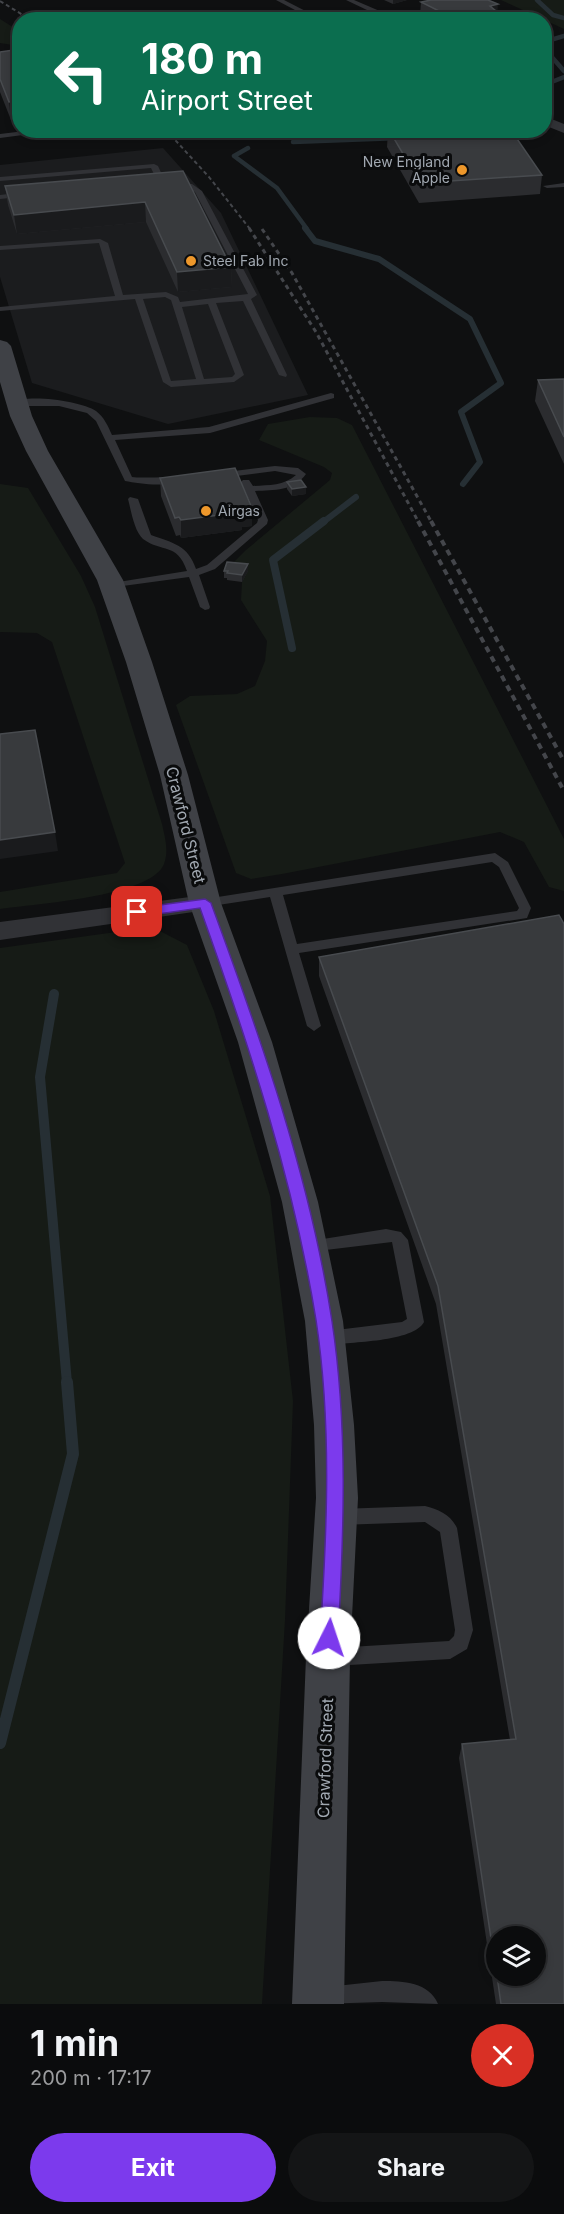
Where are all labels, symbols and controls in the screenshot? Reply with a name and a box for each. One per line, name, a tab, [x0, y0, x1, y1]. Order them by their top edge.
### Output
text: 180 m	[141, 33, 263, 84]
icon: left	[42, 36, 120, 114]
text: Airport Street	[141, 84, 313, 117]
place label: New England Apple	[363, 153, 450, 186]
marker: New England Apple	[455, 163, 469, 177]
place label: Steel Fab Inc	[203, 252, 288, 269]
marker: Steel Fab Inc	[184, 254, 198, 268]
place label: Airgas	[218, 502, 260, 519]
marker: Airgas	[199, 504, 213, 518]
street label: Crawford Street	[162, 764, 210, 886]
pin	[111, 886, 162, 937]
icon: arrive	[120, 895, 153, 928]
position arrow	[297, 1606, 361, 1670]
street label: Crawford Street	[313, 1698, 337, 1818]
map controls	[486, 1926, 546, 1986]
button: layers	[486, 1926, 546, 1986]
text: 1 min	[30, 2021, 119, 2065]
button: close	[471, 2024, 534, 2087]
text: 200 m · 17:17	[30, 2066, 152, 2090]
button: Exit	[30, 2133, 276, 2202]
button: Share	[288, 2133, 534, 2202]

